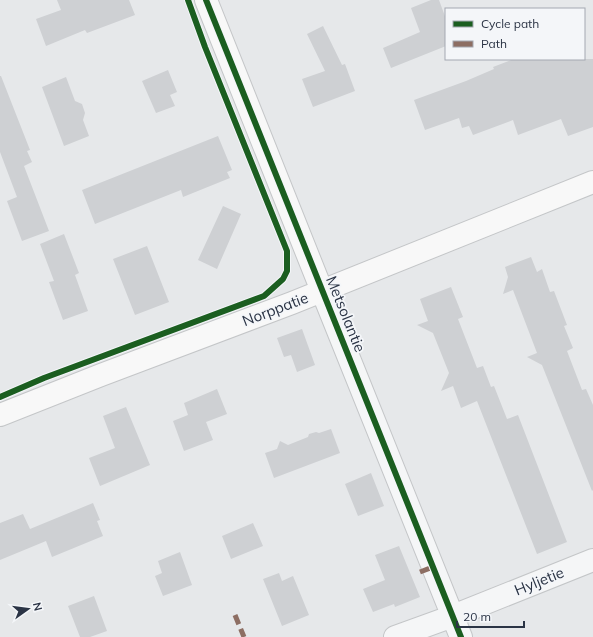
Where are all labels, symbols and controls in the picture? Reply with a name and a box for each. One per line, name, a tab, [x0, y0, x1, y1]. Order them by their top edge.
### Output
legend	[445, 8, 585, 60]
text: Cycle path	[481, 16, 539, 31]
text: Path	[481, 36, 507, 51]
street label: Metsolantie	[322, 273, 370, 355]
street label: Norppatie	[239, 288, 311, 330]
street label: Hyljetie	[511, 563, 567, 599]
north arrow	[8, 589, 48, 629]
text: N	[30, 601, 46, 612]
scale bar	[457, 603, 524, 629]
text: 20 m	[463, 609, 491, 624]

